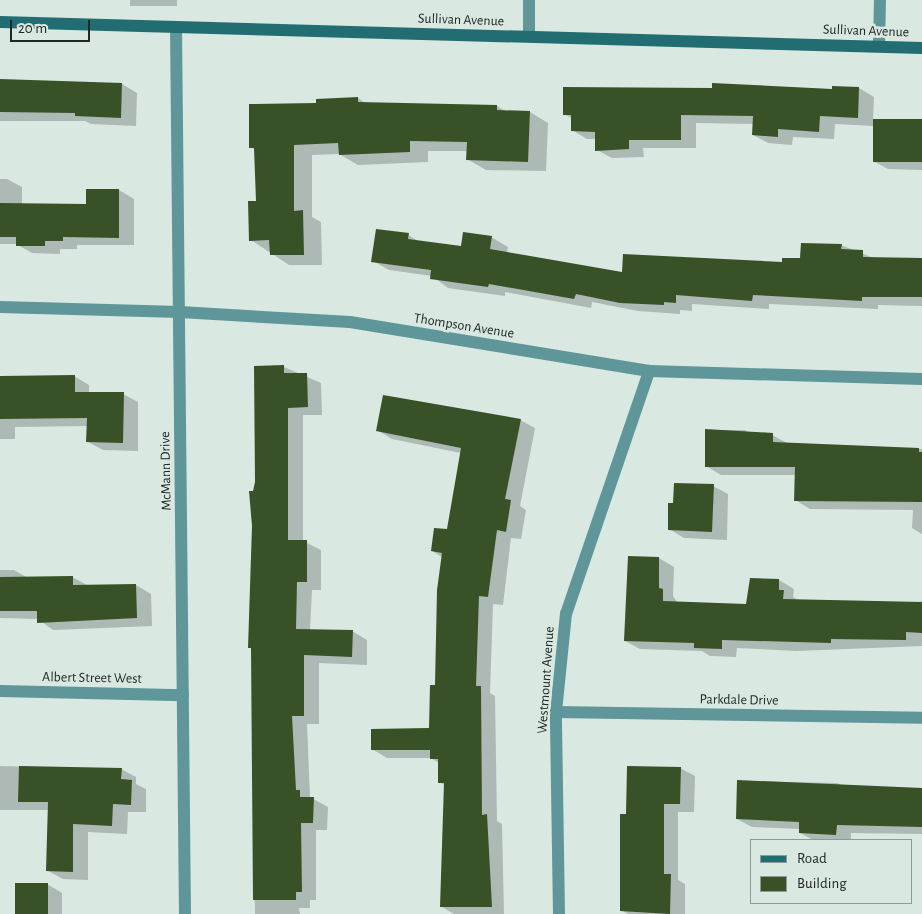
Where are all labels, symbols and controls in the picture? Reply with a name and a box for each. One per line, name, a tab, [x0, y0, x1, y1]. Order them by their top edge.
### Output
scale bar	[12, 10, 92, 42]
street label: Sullivan Avenue	[418, 10, 504, 30]
text: 20 m	[18, 21, 47, 36]
street label: Sullivan Avenue	[823, 21, 909, 41]
street label: Thompson Avenue	[413, 310, 515, 342]
street label: McMann Drive	[157, 431, 175, 511]
street label: Westmount Avenue	[534, 626, 558, 734]
street label: Albert Street West	[42, 669, 142, 687]
street label: Parkdale Drive	[699, 691, 779, 709]
legend	[750, 839, 912, 904]
text: Road	[797, 851, 827, 866]
text: Building	[797, 876, 847, 891]

